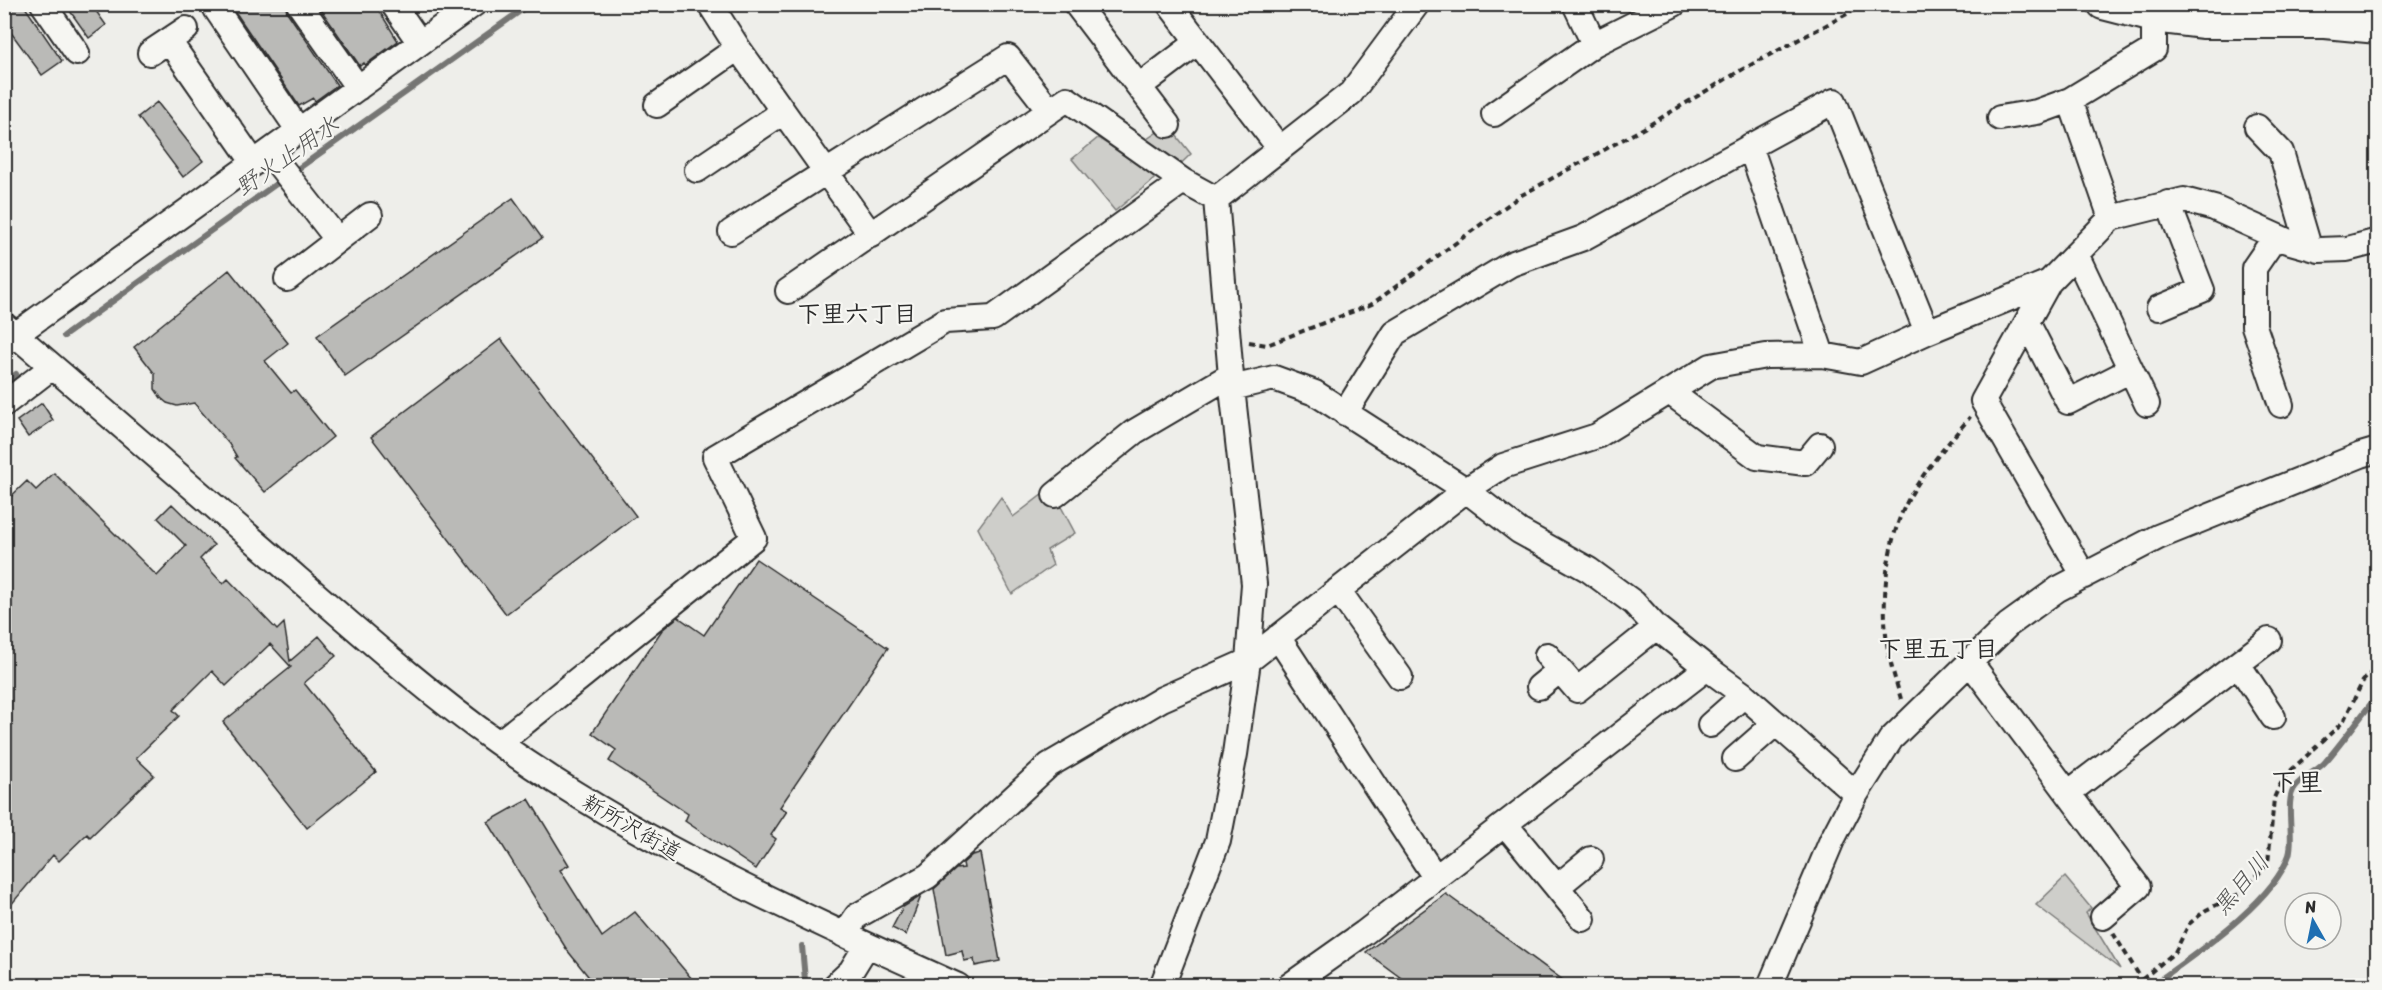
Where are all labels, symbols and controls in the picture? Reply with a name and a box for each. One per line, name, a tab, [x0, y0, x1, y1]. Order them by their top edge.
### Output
water label: 野火止用水	[226, 104, 348, 208]
district label: 下里六丁目	[797, 293, 917, 335]
district label: 下里五丁目	[1878, 628, 1998, 670]
district label: 下里	[2271, 759, 2323, 805]
street label: 新所沢街道	[575, 783, 689, 871]
water label: 黒目川	[2202, 843, 2280, 925]
north arrow	[2283, 891, 2343, 951]
text: N	[2302, 891, 2319, 922]

